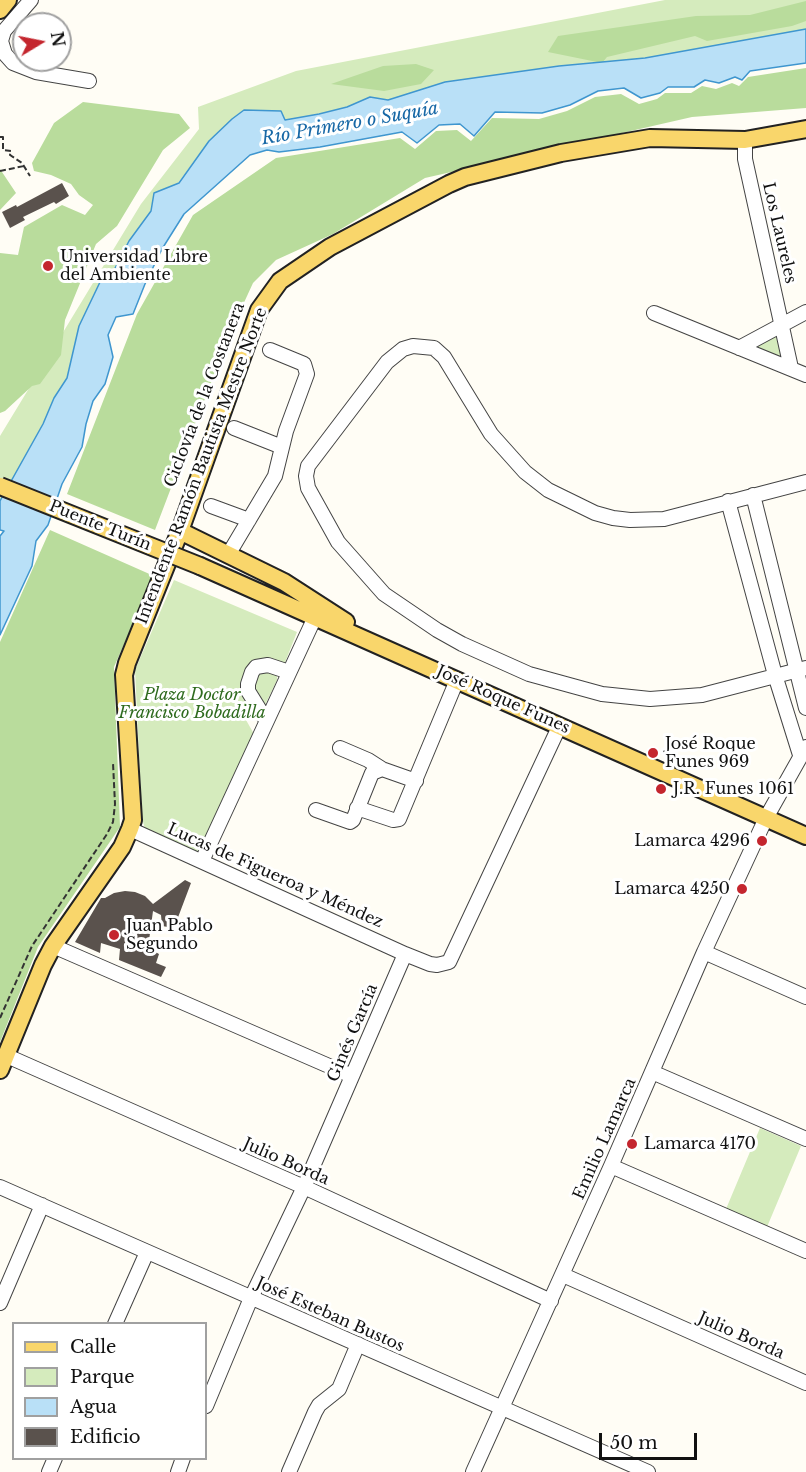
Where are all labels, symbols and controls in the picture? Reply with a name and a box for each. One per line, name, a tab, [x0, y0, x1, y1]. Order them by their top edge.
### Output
north arrow	[12, 12, 72, 72]
text: N	[47, 30, 69, 48]
water label: Río Primero o Suquía	[260, 98, 440, 150]
street label: Los Laureles	[758, 180, 800, 286]
place label: Universidad Libre del Ambiente	[60, 247, 208, 285]
marker: Universidad Libre del Ambiente	[41, 259, 55, 273]
street label: Ciclovía de la Costanera	[161, 300, 249, 490]
street label: Intendente Ramón Bautista Mestre Norte	[133, 305, 271, 627]
street label: Puente Turín	[46, 497, 154, 555]
street label: José Roque Funes	[433, 662, 573, 738]
park label: Plaza Doctor Francisco Bobadilla	[118, 685, 266, 723]
place label: José Roque Funes 969	[665, 734, 756, 772]
marker: José Roque Funes 969	[646, 746, 660, 760]
place label: J.R. Funes 1061	[673, 779, 794, 799]
marker: J.R. Funes 1061	[654, 782, 668, 796]
street label: Lucas de Figueroa y Méndez	[164, 820, 386, 932]
place label: Lamarca 4296	[634, 831, 750, 851]
marker: Lamarca 4296	[755, 834, 769, 848]
place label: Lamarca 4250	[614, 879, 730, 899]
marker: Lamarca 4250	[735, 882, 749, 896]
place label: Juan Pablo Segundo	[126, 916, 213, 954]
marker: Juan Pablo Segundo	[107, 928, 121, 942]
street label: Ginés García	[324, 981, 382, 1085]
street label: Emilio Lamarca	[570, 1075, 640, 1203]
street label: Julio Borda	[240, 1134, 332, 1190]
place label: Lamarca 4170	[644, 1134, 756, 1154]
marker: Lamarca 4170	[625, 1137, 639, 1151]
street label: José Esteban Bustos	[253, 1274, 407, 1356]
street label: Julio Borda	[695, 1308, 787, 1364]
legend	[12, 1322, 207, 1460]
text: Calle	[70, 1336, 116, 1358]
text: Parque	[70, 1366, 135, 1388]
text: Agua	[70, 1396, 117, 1418]
scale bar	[602, 1421, 700, 1459]
text: Edificio	[70, 1426, 141, 1448]
text: 50 m	[610, 1432, 658, 1454]

